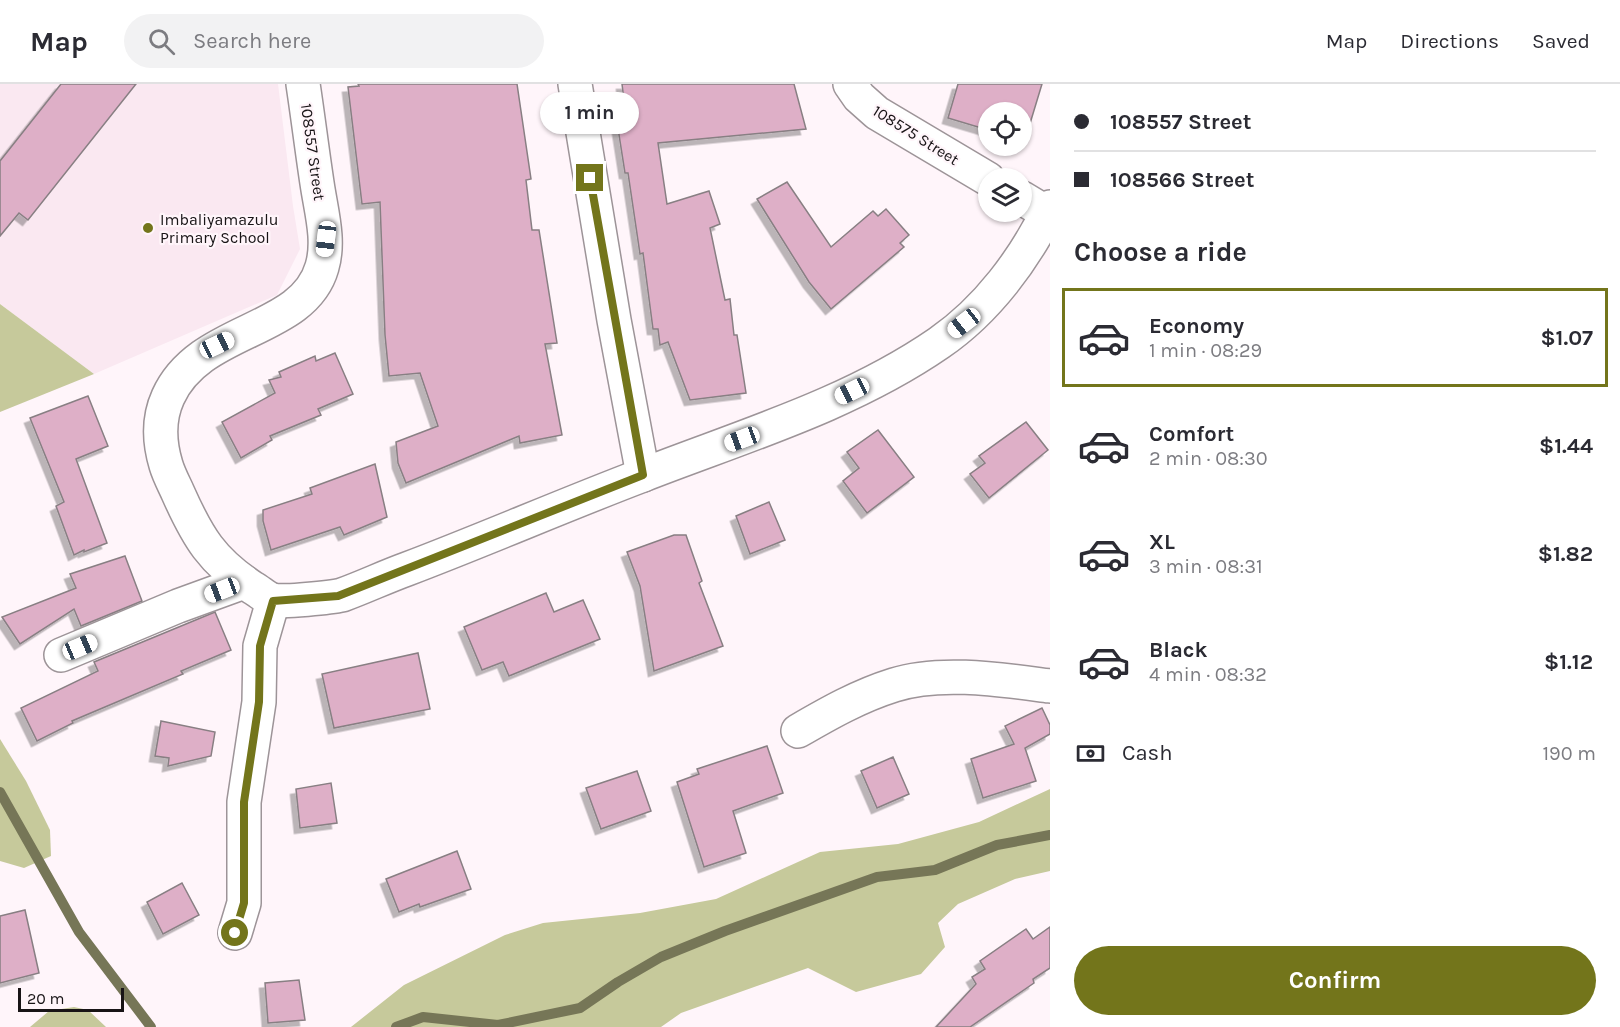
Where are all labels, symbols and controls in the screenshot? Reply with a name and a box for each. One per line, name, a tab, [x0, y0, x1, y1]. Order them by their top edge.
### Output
search box	[124, 14, 544, 68]
text: Map	[30, 25, 88, 58]
icon: search	[145, 25, 178, 58]
text: Search here	[193, 28, 311, 54]
text: Map	[1326, 29, 1367, 53]
text: Directions	[1400, 29, 1499, 53]
text: Saved	[1532, 29, 1590, 53]
callout: 1 min	[540, 91, 640, 133]
text: 1 min	[564, 101, 615, 124]
street label: 108575 Street	[869, 101, 963, 169]
street label: 108557 Street	[297, 102, 329, 202]
map controls	[978, 102, 1032, 222]
button: locate	[978, 102, 1032, 156]
text: 108557 Street	[1110, 109, 1251, 135]
route end	[576, 164, 603, 191]
text: 108566 Street	[1110, 167, 1254, 193]
button: layers	[978, 168, 1032, 222]
place label: Imbaliyamazulu Primary School	[160, 210, 278, 247]
car	[315, 220, 337, 258]
marker: Imbaliyamazulu Primary School	[141, 221, 155, 235]
text: Choose a ride	[1074, 236, 1247, 268]
car	[944, 305, 984, 341]
icon: car	[1077, 311, 1131, 365]
text: Economy	[1149, 313, 1244, 339]
text: $1.07	[1540, 325, 1593, 351]
car	[197, 329, 237, 361]
text: 1 min · 08:29	[1149, 339, 1262, 362]
car	[832, 375, 872, 407]
icon: car	[1077, 419, 1131, 473]
text: Comfort	[1149, 421, 1234, 447]
car	[722, 424, 762, 454]
text: $1.44	[1539, 433, 1593, 459]
text: 2 min · 08:30	[1149, 447, 1268, 470]
icon: car	[1077, 527, 1131, 581]
text: XL	[1149, 529, 1175, 555]
text: $1.82	[1538, 541, 1593, 567]
text: 3 min · 08:31	[1149, 555, 1263, 578]
car	[202, 575, 242, 605]
car	[60, 632, 100, 662]
icon: car	[1077, 635, 1131, 689]
text: Black	[1149, 637, 1208, 663]
text: $1.12	[1544, 649, 1593, 675]
text: 4 min · 08:32	[1149, 663, 1267, 686]
icon: cash	[1074, 737, 1107, 770]
text: Cash	[1122, 740, 1172, 766]
text: 190 m	[1542, 742, 1596, 765]
route start	[221, 919, 248, 946]
button: Confirm	[1074, 946, 1596, 1015]
scale bar	[18, 985, 124, 1012]
text: 20 m	[27, 989, 65, 1008]

